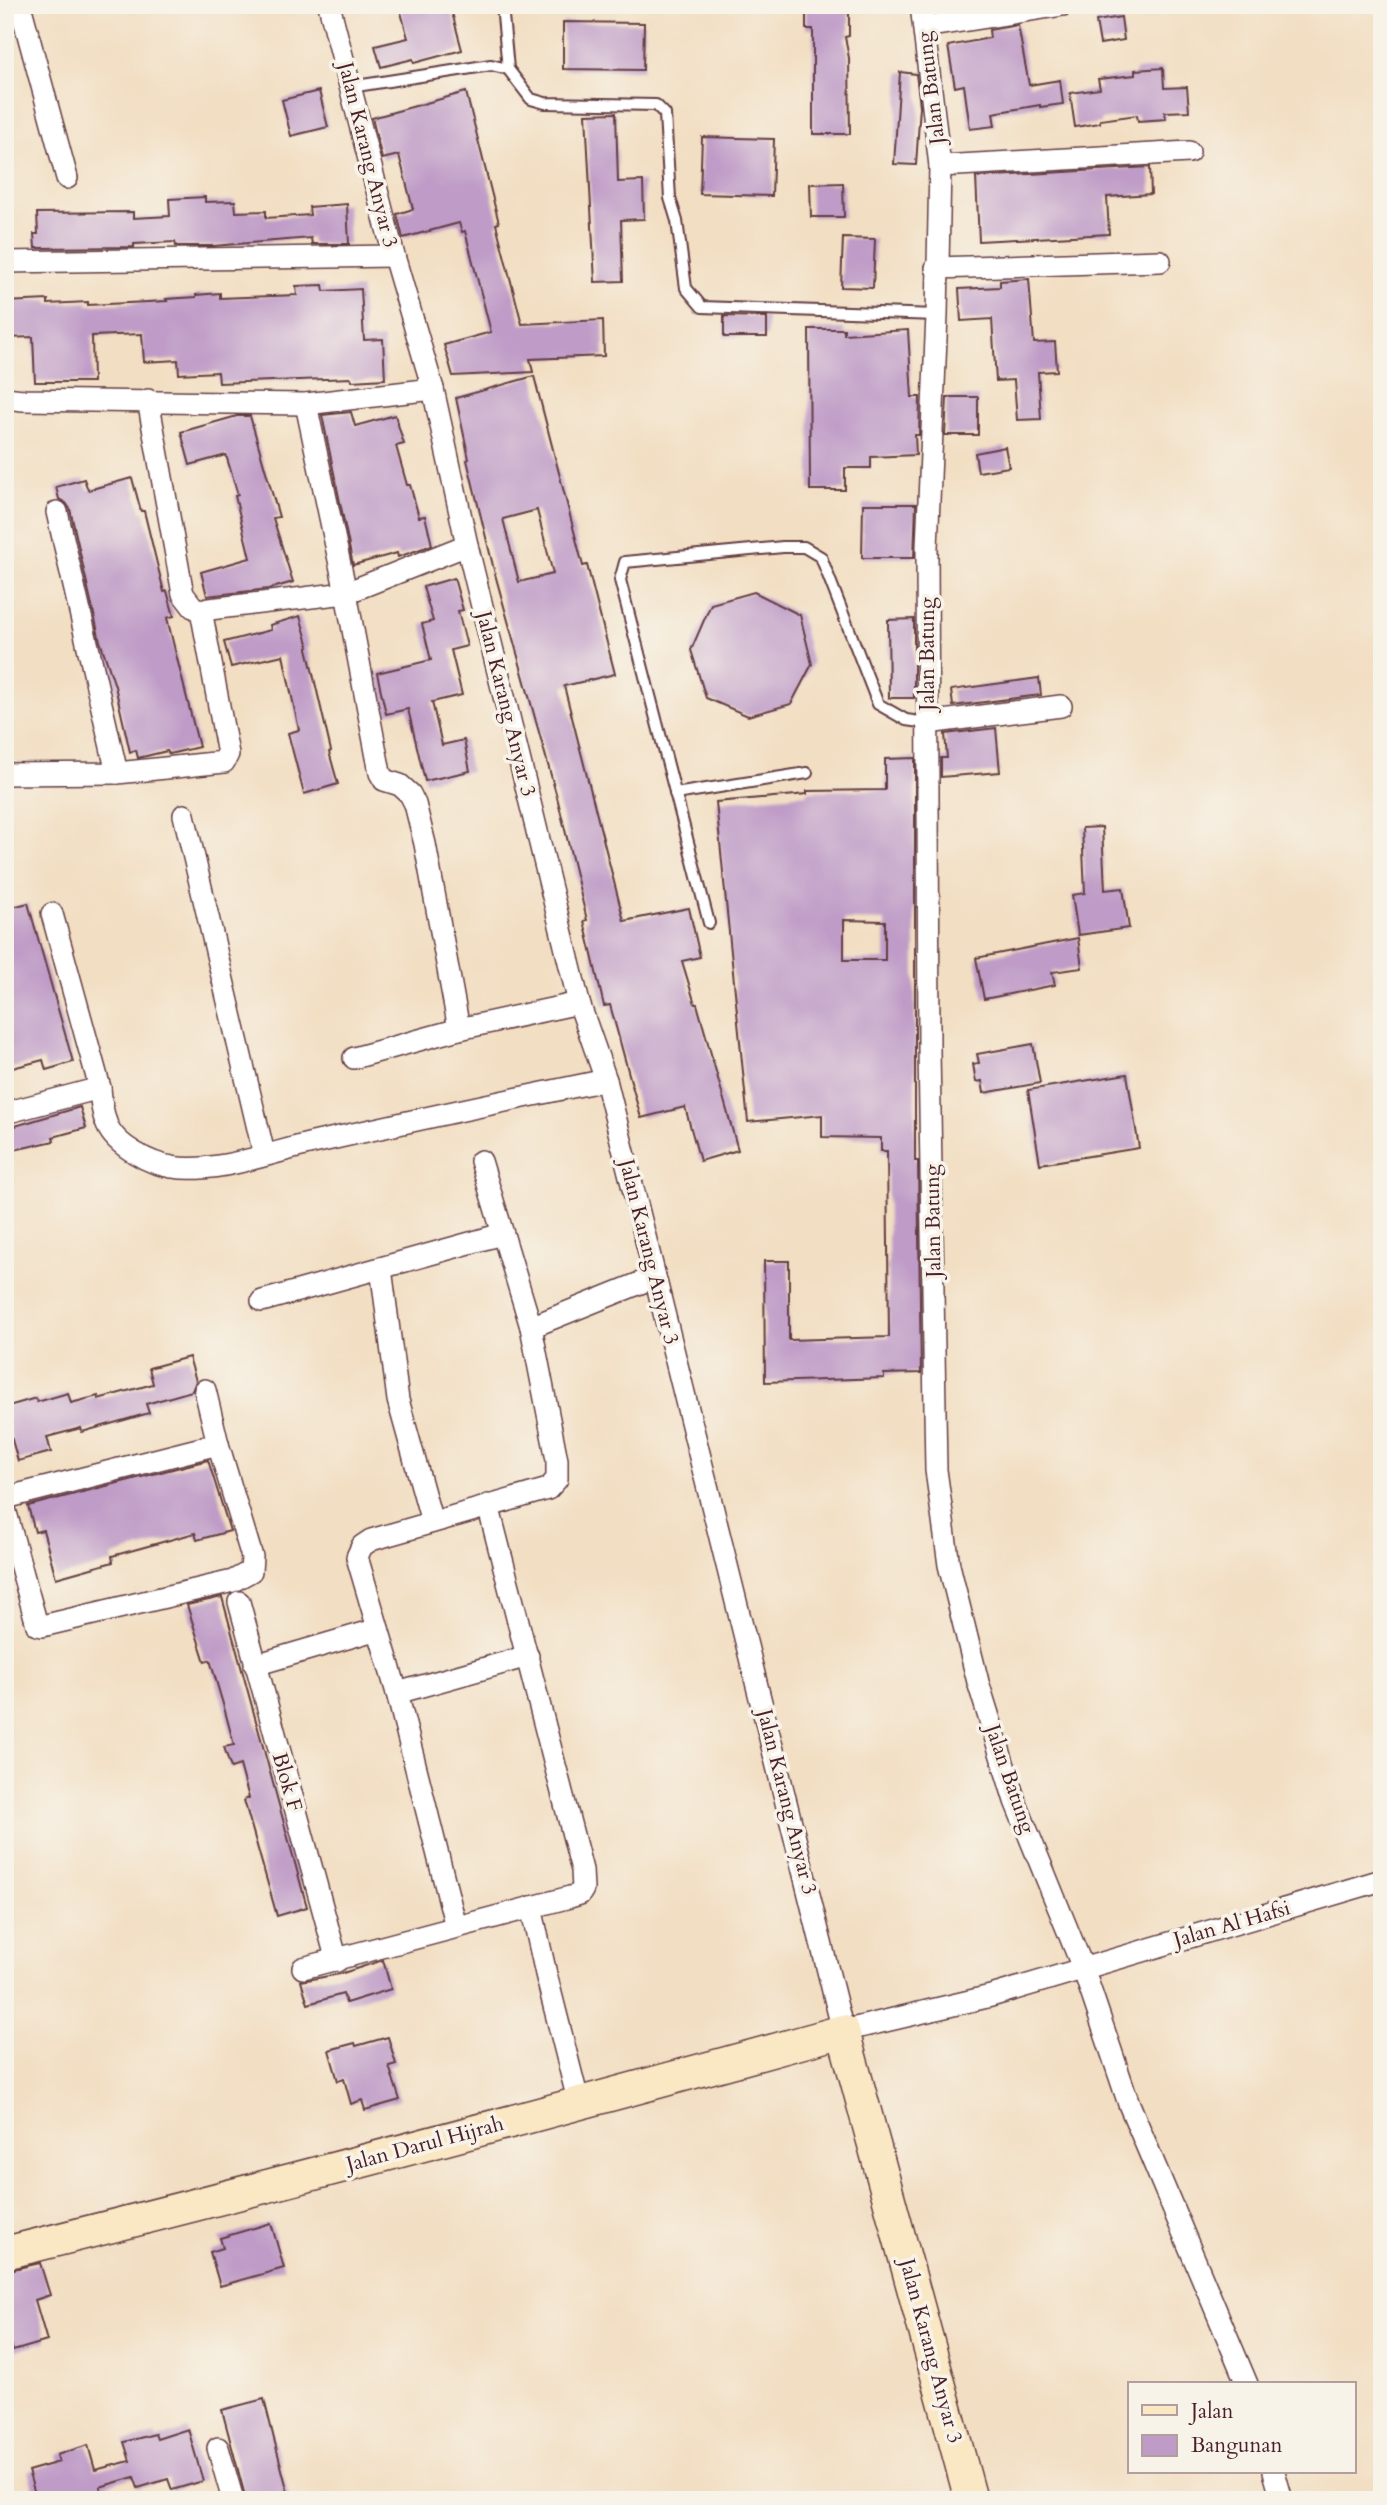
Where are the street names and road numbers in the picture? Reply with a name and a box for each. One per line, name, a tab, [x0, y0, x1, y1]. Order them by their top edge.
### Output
street label: Jalan Batung	[910, 30, 953, 149]
street label: Jalan Karang Anyar 3	[330, 56, 405, 251]
street label: Jalan Batung	[913, 597, 942, 714]
street label: Jalan Karang Anyar 3	[468, 605, 543, 800]
street label: Jalan Karang Anyar 3	[611, 1153, 686, 1348]
street label: Jalan Batung	[918, 1164, 949, 1281]
street label: Jalan Karang Anyar 3	[749, 1703, 824, 1898]
street label: Jalan Batung	[977, 1718, 1042, 1838]
street label: Blok F	[265, 1749, 309, 1815]
street label: Jalan Al Hafsi	[1167, 1893, 1294, 1955]
street label: Jalan Darul Hijrah	[340, 2109, 508, 2180]
street label: Jalan Karang Anyar 3	[892, 2253, 970, 2447]

